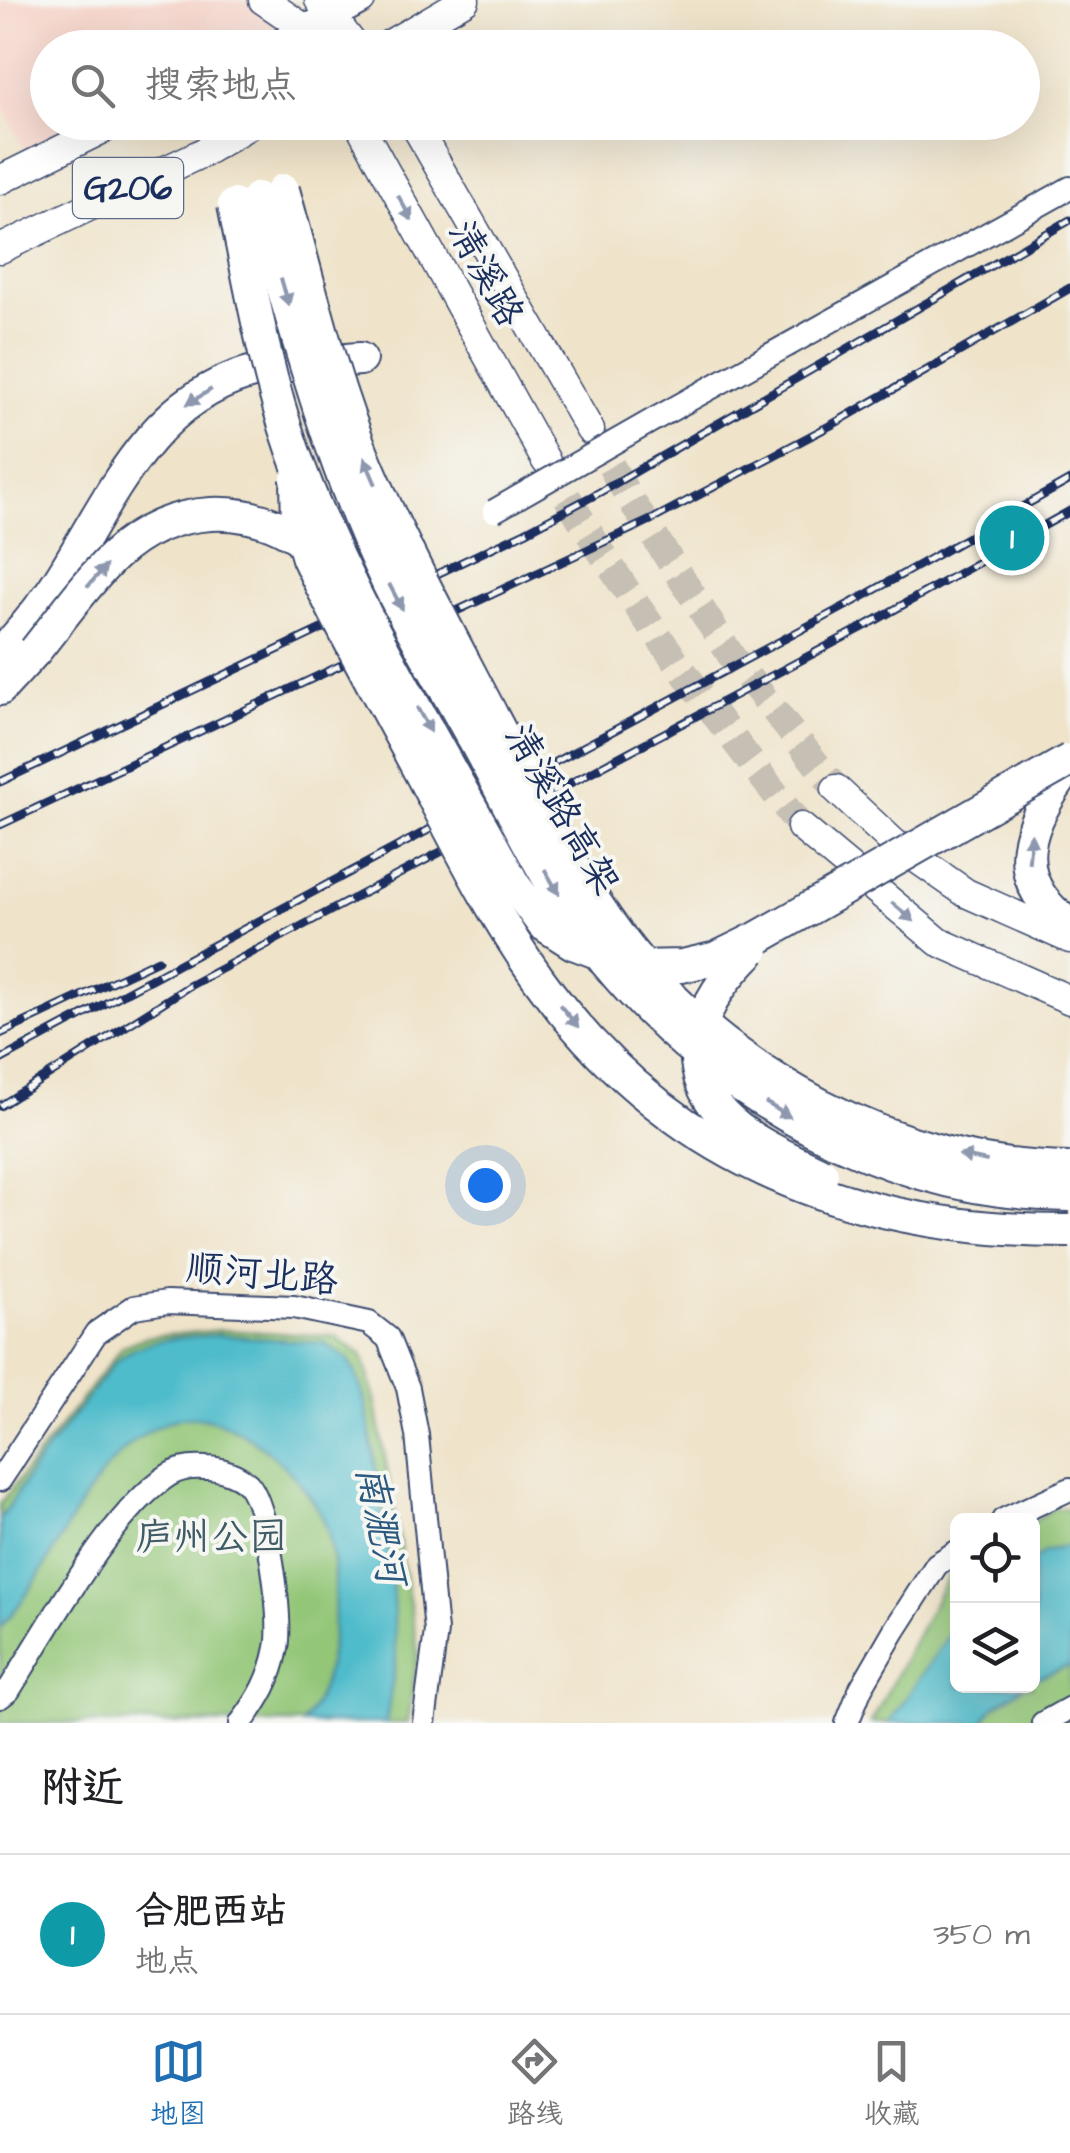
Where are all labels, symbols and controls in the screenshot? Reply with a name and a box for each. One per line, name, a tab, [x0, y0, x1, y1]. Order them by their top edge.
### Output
search box	[30, 30, 1040, 140]
icon: search	[65, 58, 120, 113]
text: 搜索地点	[145, 60, 297, 112]
road number: G206	[73, 158, 183, 218]
one-way arrow	[397, 193, 414, 222]
street label: 清溪路	[435, 212, 535, 336]
one-way arrow	[277, 277, 293, 308]
one-way arrow	[185, 388, 213, 406]
one-way arrow	[362, 456, 378, 486]
pin: 1	[980, 500, 1044, 576]
one-way arrow	[85, 564, 107, 589]
one-way arrow	[387, 582, 404, 611]
one-way arrow	[415, 706, 432, 734]
street label: 清溪路高架	[491, 715, 631, 905]
one-way arrow	[1022, 832, 1038, 863]
one-way arrow	[543, 868, 560, 896]
one-way arrow	[891, 901, 916, 922]
one-way arrow	[557, 1003, 579, 1028]
one-way arrow	[764, 1101, 792, 1118]
one-way arrow	[957, 1150, 988, 1165]
your location	[460, 1160, 511, 1211]
street label: 顺河北路	[184, 1242, 340, 1308]
water label: 南淝河	[342, 1461, 420, 1595]
park label: 庐州公园	[135, 1512, 287, 1564]
map controls	[950, 1513, 1040, 1693]
button: locate	[950, 1513, 1040, 1603]
button: layers	[950, 1603, 1040, 1693]
text: 附近	[40, 1760, 124, 1818]
text: 合肥西站	[135, 1886, 287, 1938]
text: 1	[70, 1912, 75, 1957]
text: 350 m	[933, 1912, 1030, 1957]
text: 地点	[135, 1939, 199, 1984]
tab: 地图	[150, 2034, 206, 2134]
tab: 路线	[507, 2034, 563, 2134]
tab: 收藏	[864, 2034, 920, 2134]

